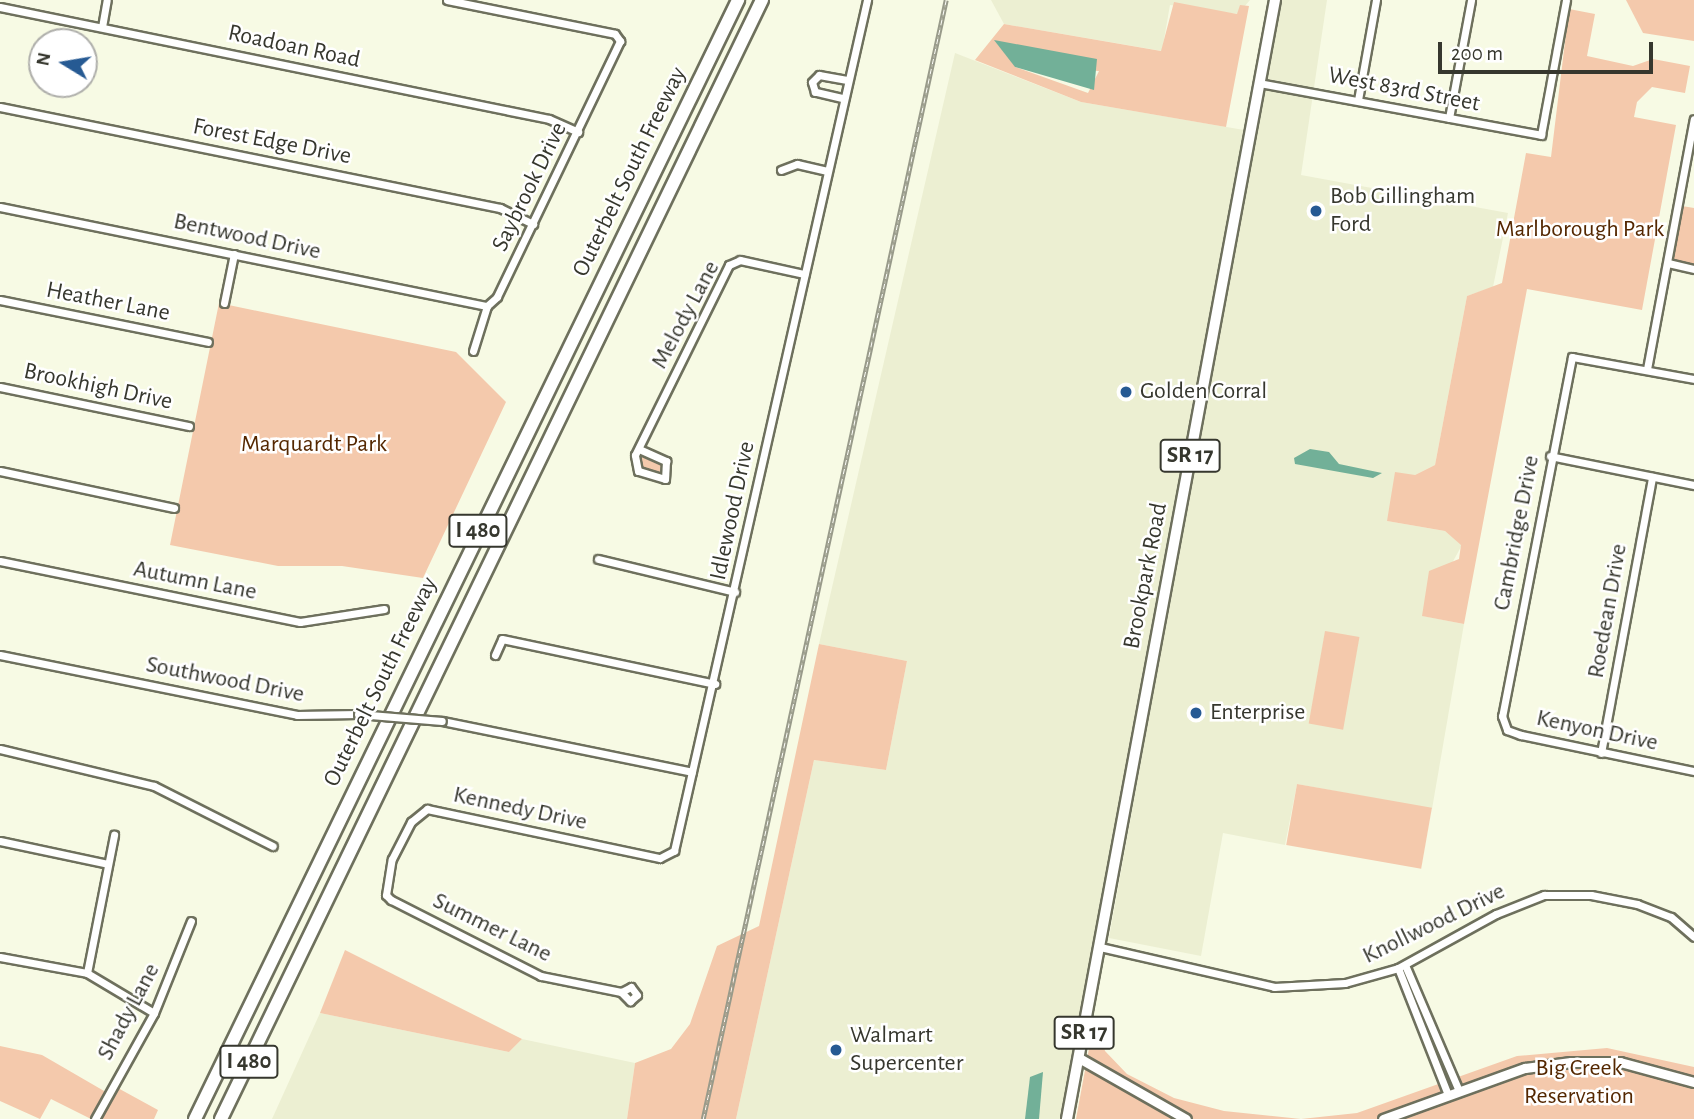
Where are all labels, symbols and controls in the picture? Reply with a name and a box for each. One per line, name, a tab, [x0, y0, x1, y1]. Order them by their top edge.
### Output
street label: Roadoan Road	[225, 19, 363, 75]
north arrow	[28, 28, 98, 98]
scale bar	[1442, 28, 1657, 72]
text: 200 m	[1451, 43, 1503, 64]
text: N	[33, 51, 54, 68]
street label: West 83rd Street	[1326, 61, 1482, 119]
street label: Outerbelt South Freeway	[567, 62, 693, 282]
street label: Forest Edge Drive	[191, 113, 353, 171]
street label: Saybrook Drive	[486, 118, 574, 256]
place label: Bob Gillingham Ford	[1330, 183, 1475, 239]
marker: Bob Gillingham Ford	[1308, 203, 1324, 219]
street label: Bentwood Drive	[171, 207, 323, 267]
park label: Marlborough Park	[1496, 216, 1664, 244]
street label: Melody Lane	[646, 256, 726, 374]
street label: Heather Lane	[44, 276, 172, 328]
street label: Brookhigh Drive	[21, 357, 175, 417]
place label: Golden Corral	[1140, 378, 1267, 406]
marker: Golden Corral	[1118, 384, 1134, 400]
park label: Marquardt Park	[241, 431, 387, 459]
road number: SR 17	[1158, 436, 1222, 476]
street label: Idlewood Drive	[704, 439, 762, 583]
street label: Cambridge Drive	[1488, 453, 1546, 613]
street label: Brookpark Road	[1118, 500, 1174, 652]
road number: I 480	[448, 512, 508, 551]
street label: Roedean Drive	[1582, 542, 1634, 680]
street label: Autumn Lane	[131, 555, 259, 607]
street label: Outerbelt South Freeway	[318, 572, 444, 792]
street label: Southwood Drive	[144, 651, 306, 709]
place label: Enterprise	[1210, 699, 1305, 727]
street label: Kenyon Drive	[1534, 704, 1660, 758]
marker: Enterprise	[1188, 705, 1204, 721]
street label: Kennedy Drive	[451, 781, 589, 837]
street label: Knollwood Drive	[1358, 877, 1510, 971]
street label: Summer Lane	[428, 887, 556, 969]
street label: Shady Lane	[92, 959, 166, 1065]
road number: SR 17	[1052, 1014, 1116, 1052]
place label: Walmart Supercenter	[850, 1022, 963, 1078]
road number: I 480	[219, 1042, 279, 1082]
marker: Walmart Supercenter	[828, 1042, 844, 1058]
park label: Big Creek Reservation	[1524, 1055, 1634, 1111]

